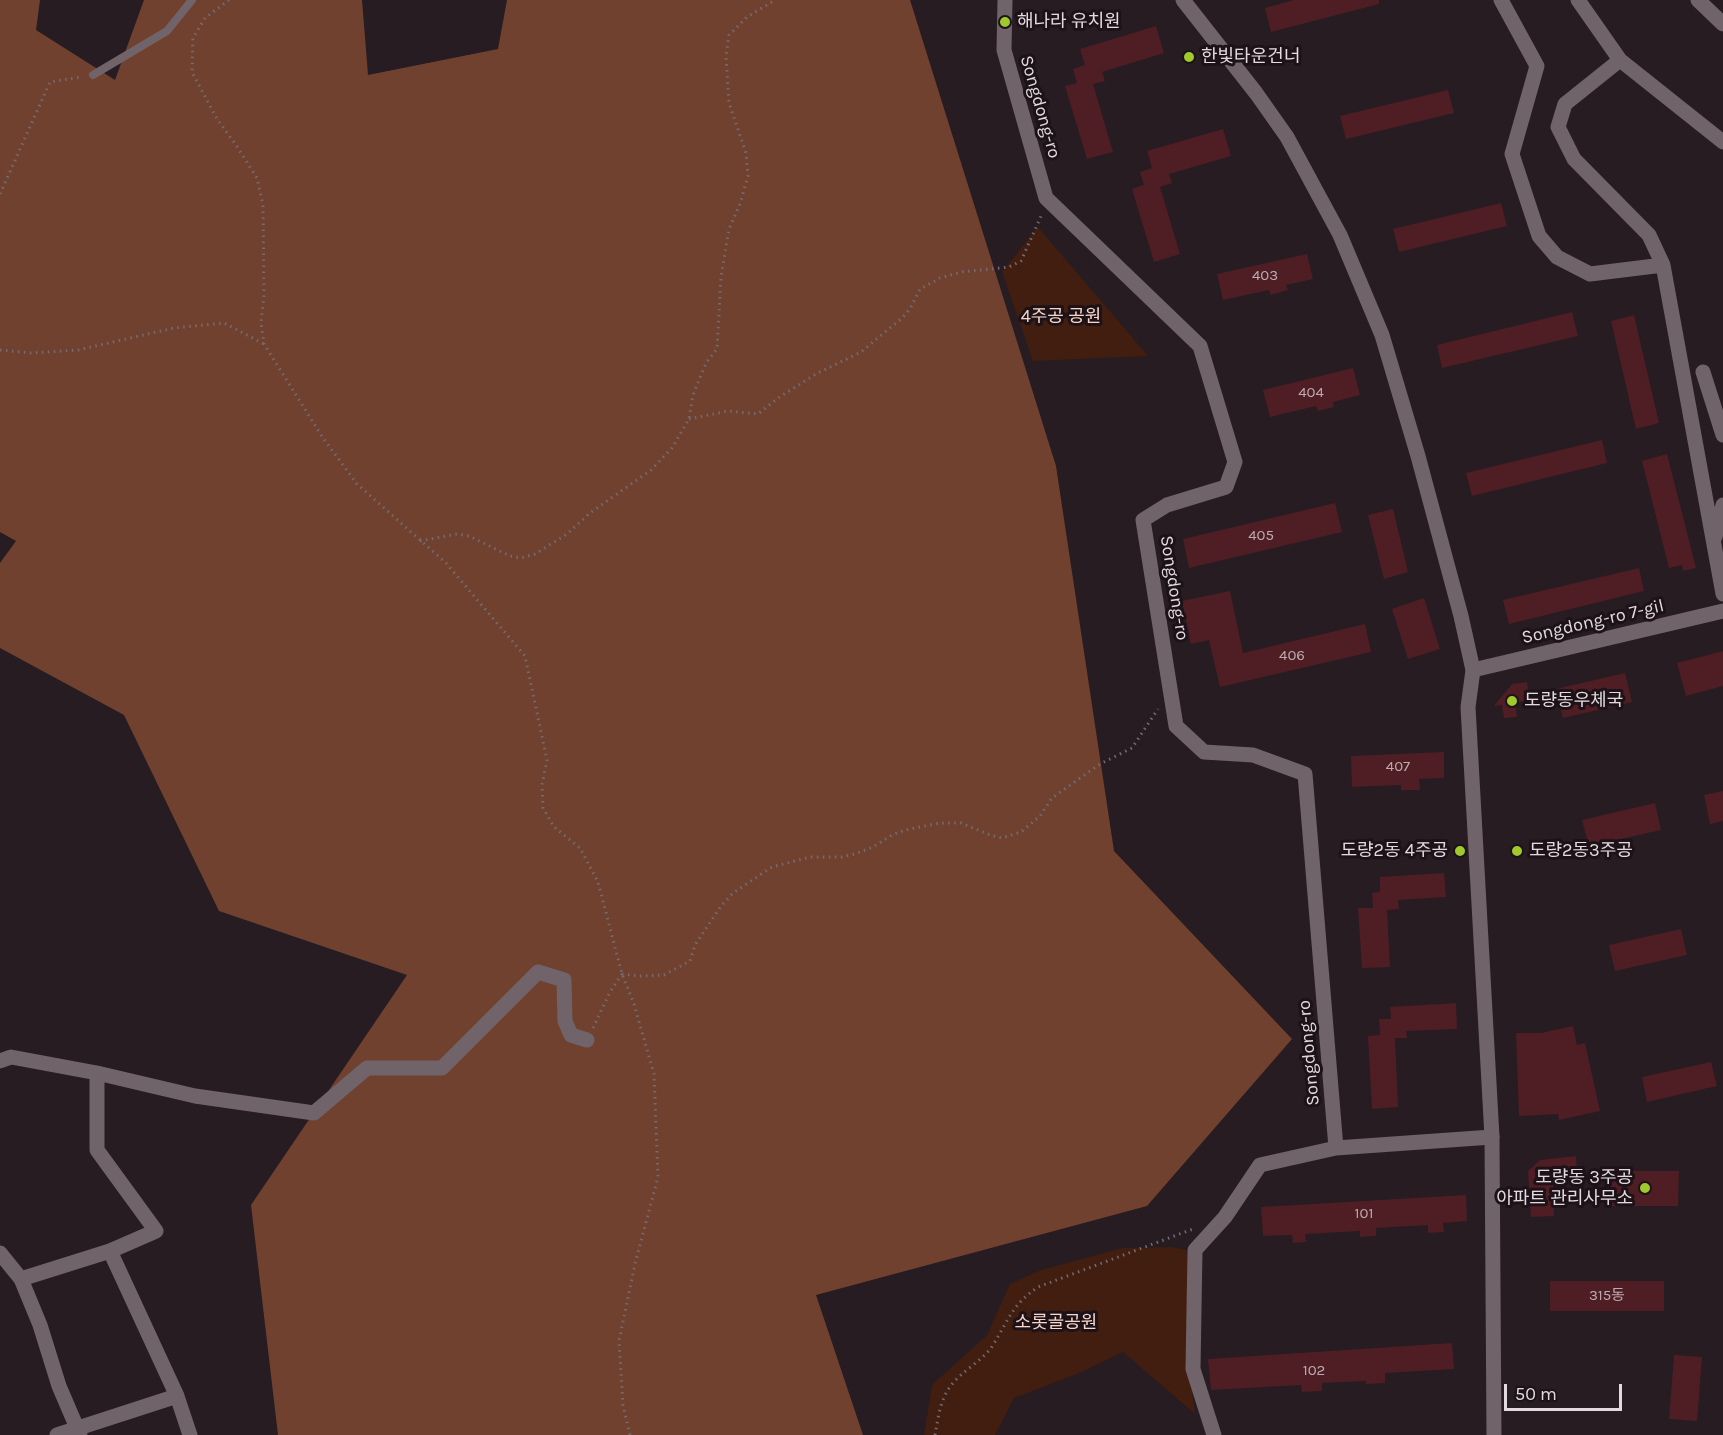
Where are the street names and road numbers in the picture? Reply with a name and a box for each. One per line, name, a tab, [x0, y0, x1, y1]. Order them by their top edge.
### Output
street label: Songdong-ro	[1015, 53, 1065, 161]
street label: Songdong-ro	[1155, 534, 1193, 642]
street label: Songdong-ro 7-gil	[1520, 595, 1666, 649]
street label: Songdong-ro	[1294, 999, 1324, 1107]

